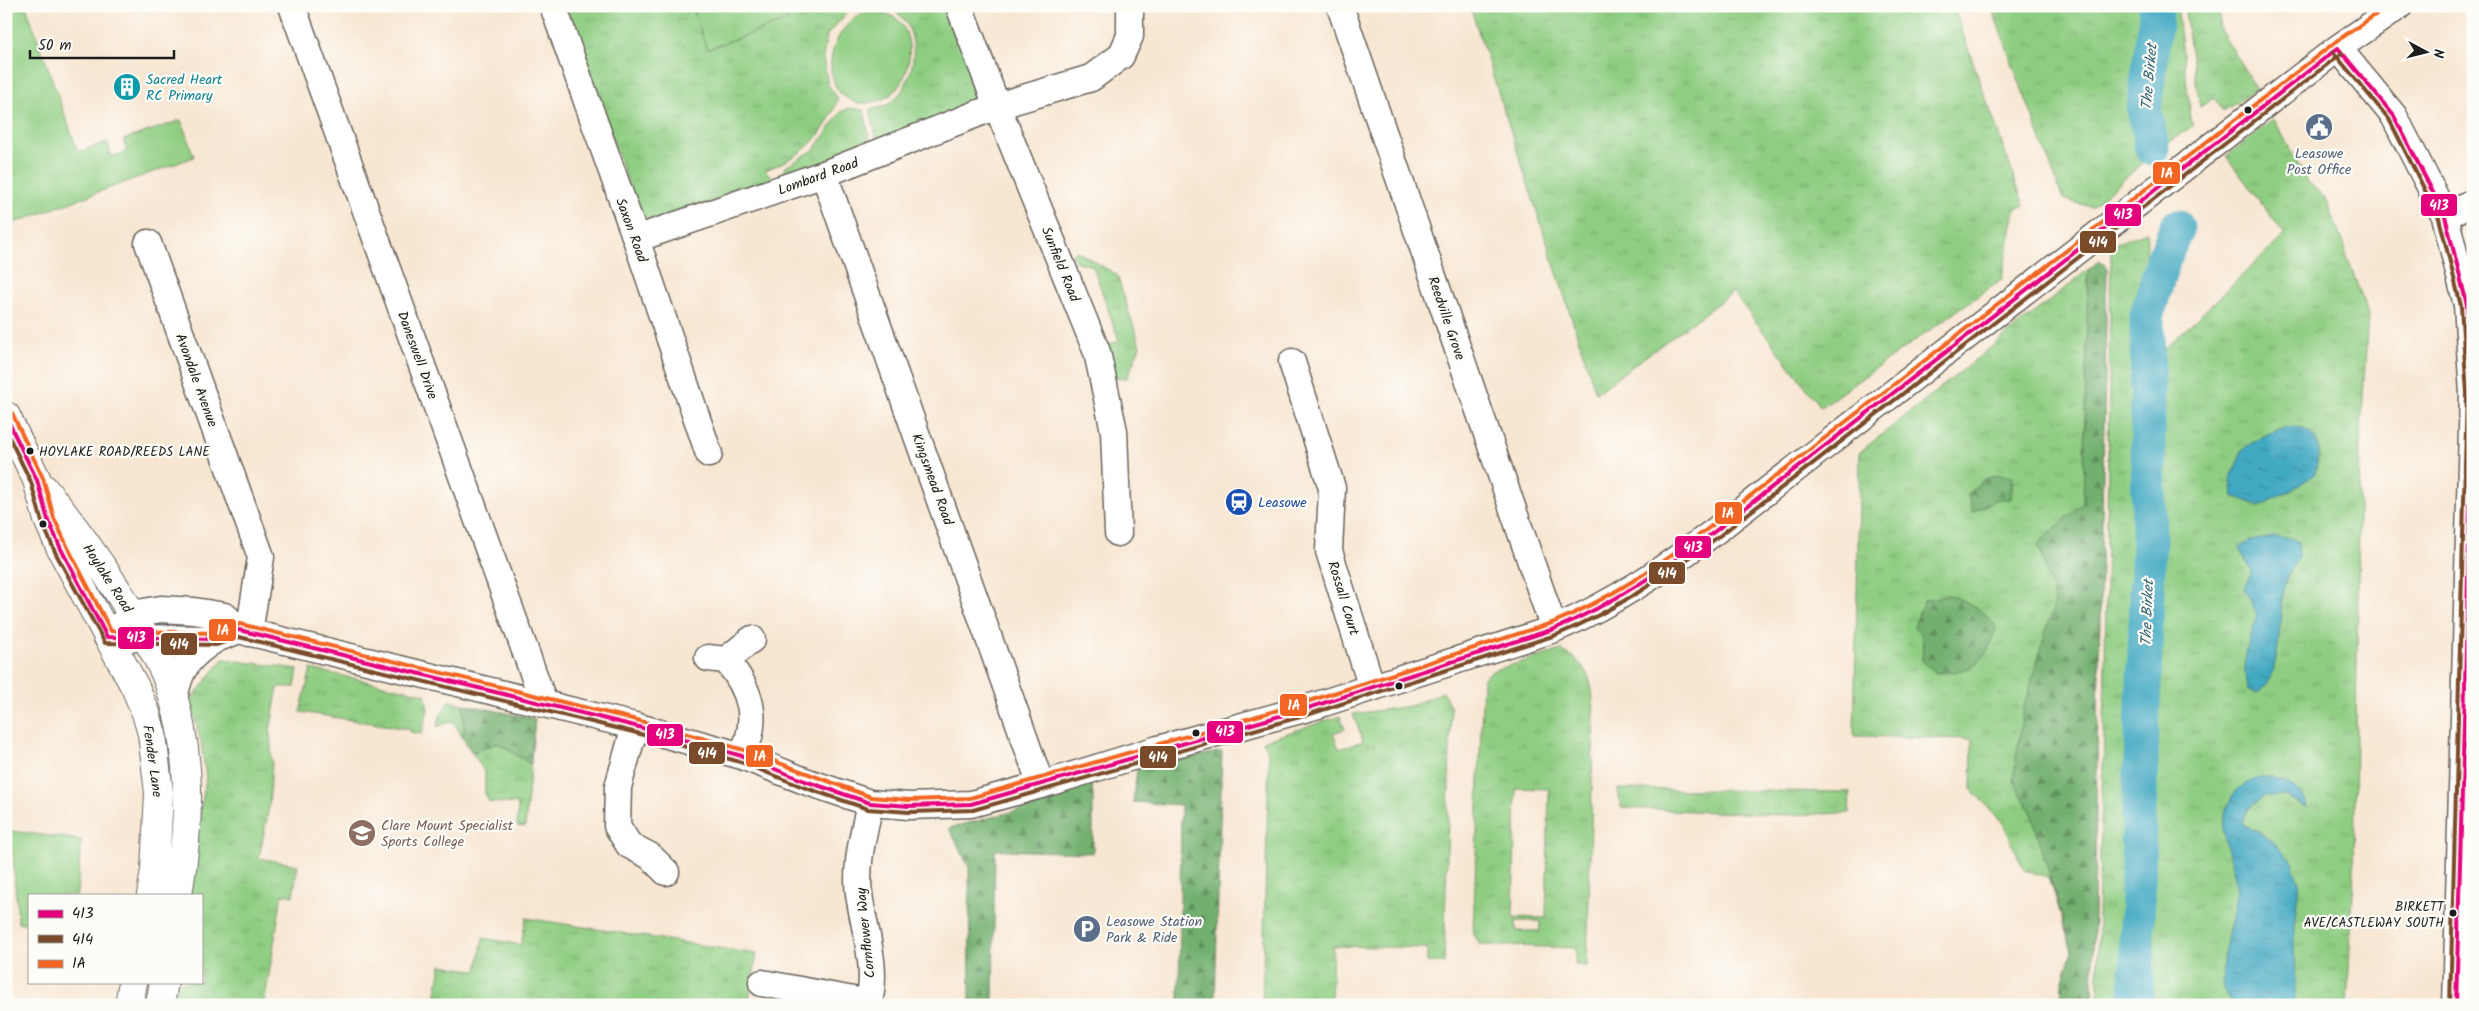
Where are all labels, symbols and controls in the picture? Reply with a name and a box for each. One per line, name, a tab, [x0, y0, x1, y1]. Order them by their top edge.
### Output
scale bar	[30, 28, 174, 60]
north arrow	[2402, 28, 2452, 78]
text: 50 m	[38, 34, 72, 58]
water label: The Birket	[2135, 41, 2165, 111]
text: N	[2426, 48, 2449, 59]
place label: Sacred Heart RC Primary	[146, 69, 223, 107]
building icon: Sacred Heart RC Primary	[112, 72, 142, 102]
unlabelled marker	[2243, 105, 2253, 115]
public building icon: Leasowe Post Office	[2304, 112, 2334, 142]
place label: Leasowe Post Office	[2287, 143, 2352, 181]
street label: Lombard Road	[775, 152, 863, 202]
line badge: 1A	[2152, 161, 2181, 185]
text: 1A	[2160, 163, 2174, 185]
line badge: 413	[2420, 193, 2458, 217]
street label: Saxon Road	[609, 195, 653, 267]
text: 413	[2429, 195, 2449, 217]
line badge: 413	[2104, 203, 2142, 227]
text: 413	[2113, 204, 2133, 226]
street label: Sunfield Road	[1035, 223, 1086, 306]
line badge: 414	[2079, 230, 2117, 254]
text: 414	[2088, 232, 2108, 254]
street label: Reedville Grove	[1421, 273, 1471, 364]
street label: Daneswell Drive	[391, 308, 443, 403]
street label: Avondale Avenue	[169, 330, 223, 431]
street label: Kingsmead Road	[905, 430, 959, 529]
place label: HOYLAKE ROAD/REEDS LANE	[39, 442, 210, 463]
marker: HOYLAKE ROAD/REEDS LANE	[25, 446, 35, 456]
station icon: Leasowe	[1224, 487, 1254, 517]
place label: Leasowe	[1258, 492, 1307, 514]
line badge: 1A	[1714, 501, 1743, 525]
text: 1A	[1721, 503, 1735, 525]
unlabelled marker	[38, 519, 48, 529]
line badge: 413	[1674, 535, 1712, 559]
text: 413	[1683, 537, 1703, 559]
street label: Hoylake Road	[76, 539, 138, 618]
street label: Rossall Court	[1321, 558, 1365, 639]
line badge: 414	[1648, 561, 1686, 585]
text: 414	[1657, 563, 1677, 585]
water label: The Birket	[2135, 577, 2161, 647]
line badge: 1A	[208, 618, 237, 642]
text: 1A	[216, 620, 230, 642]
line badge: 413	[117, 626, 155, 650]
text: 413	[126, 627, 146, 649]
line badge: 414	[160, 632, 198, 656]
text: 414	[169, 634, 189, 656]
unlabelled marker	[1394, 681, 1404, 691]
line badge: 1A	[1279, 693, 1308, 717]
text: 1A	[1287, 695, 1301, 717]
line badge: 413	[1206, 720, 1244, 744]
text: 413	[1215, 721, 1235, 743]
line badge: 413	[646, 723, 684, 747]
street label: Fender Lane	[136, 724, 168, 799]
text: 413	[655, 724, 675, 746]
unlabelled marker	[1191, 728, 1201, 738]
line badge: 414	[688, 741, 726, 765]
text: 414	[697, 743, 717, 765]
line badge: 1A	[745, 744, 774, 768]
line badge: 414	[1139, 745, 1177, 769]
text: 1A	[753, 746, 767, 768]
text: 414	[1148, 747, 1168, 769]
place label: Clare Mount Specialist Sports College	[381, 815, 514, 853]
school or university icon: Clare Mount Specialist Sports College	[347, 818, 377, 848]
street label: Cornflower Way	[850, 886, 882, 979]
legend	[28, 894, 202, 984]
place label: BIRKETT AVE/CASTLEWAY SOUTH	[2304, 897, 2445, 934]
text: 413	[72, 902, 94, 926]
marker: BIRKETT AVE/CASTLEWAY SOUTH	[2448, 908, 2458, 918]
place label: Leasowe Station Park & Ride	[1106, 911, 1202, 949]
parking icon: Leasowe Station Park & Ride	[1072, 914, 1102, 944]
text: 414	[72, 928, 93, 952]
text: 1A	[72, 952, 86, 976]

